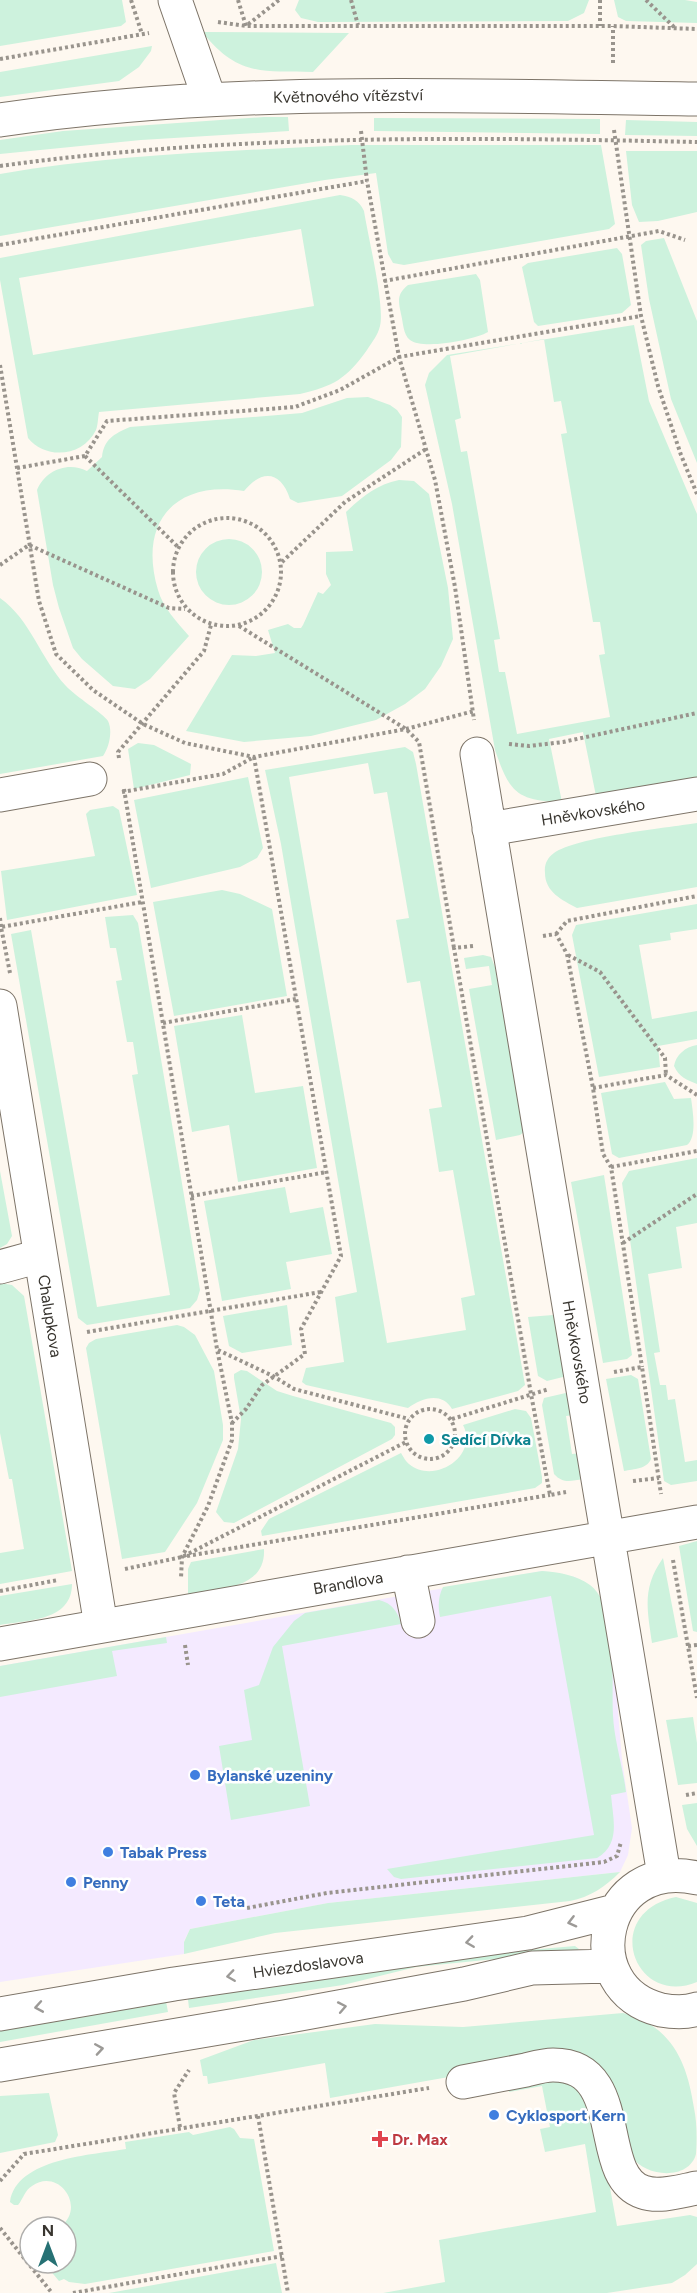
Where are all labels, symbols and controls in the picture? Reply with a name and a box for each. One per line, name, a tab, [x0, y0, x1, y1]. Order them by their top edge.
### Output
street label: Květnového vítězství	[273, 85, 424, 107]
street label: Hněvkovského	[540, 794, 646, 830]
street label: Chalupkova	[34, 1273, 66, 1359]
street label: Hněvkovského	[559, 1299, 595, 1405]
place label: Sedící Dívka	[441, 1430, 531, 1449]
marker: Sedící Dívka	[422, 1432, 436, 1446]
street label: Brandlova	[312, 1568, 384, 1598]
place label: Bylanské uzeniny	[207, 1766, 334, 1785]
marker: Bylanské uzeniny	[188, 1768, 202, 1782]
place label: Tabak Press	[120, 1843, 207, 1862]
marker: Tabak Press	[101, 1845, 115, 1859]
place label: Penny	[83, 1873, 129, 1892]
marker: Penny	[64, 1875, 78, 1889]
place label: Teta	[213, 1892, 245, 1911]
marker: Teta	[194, 1894, 208, 1908]
one-way arrow	[567, 1915, 577, 1928]
one-way arrow	[465, 1935, 474, 1947]
street label: Hviezdoslavova	[251, 1948, 365, 1982]
one-way arrow	[226, 1969, 236, 1981]
one-way arrow	[34, 2001, 43, 2013]
one-way arrow	[337, 2001, 347, 2013]
one-way arrow	[94, 2043, 104, 2056]
place label: Cyklosport Kern	[506, 2106, 626, 2125]
marker: Cyklosport Kern	[487, 2108, 501, 2122]
place label: Dr. Max	[392, 2130, 448, 2149]
marker: Dr. Max	[373, 2132, 387, 2146]
north arrow	[18, 2215, 78, 2275]
text: N	[42, 2221, 54, 2240]

